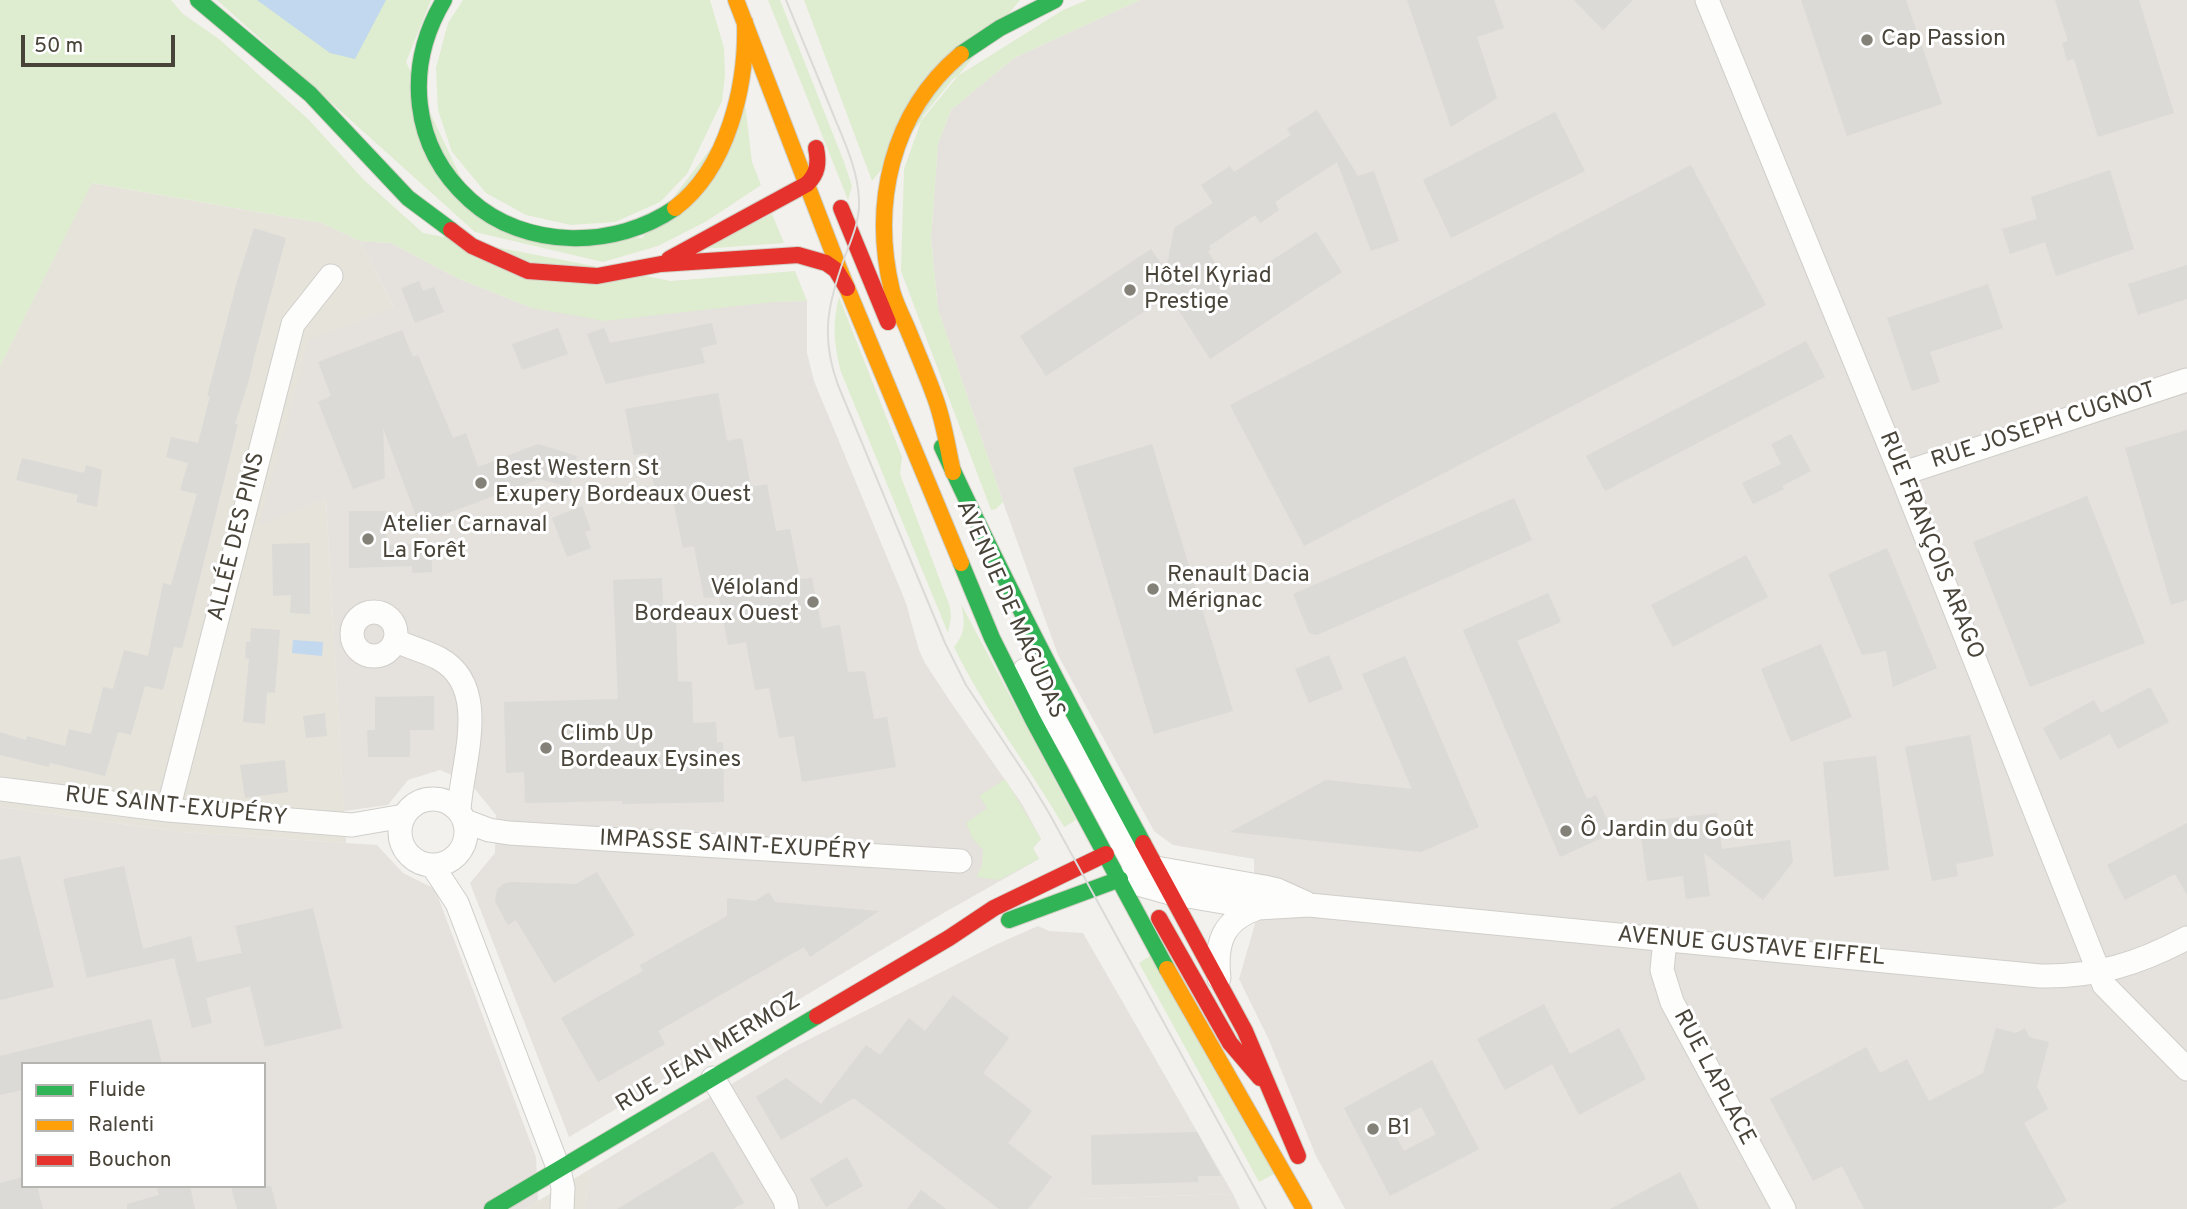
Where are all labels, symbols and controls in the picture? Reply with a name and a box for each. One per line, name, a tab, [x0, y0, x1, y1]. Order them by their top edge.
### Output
scale bar	[24, 21, 178, 65]
place label: Cap Passion	[1881, 26, 2006, 54]
marker: Cap Passion	[1859, 32, 1875, 48]
text: 50 m	[34, 33, 83, 60]
place label: Hôtel Kyriad Prestige	[1144, 263, 1272, 317]
marker: Hôtel Kyriad Prestige	[1122, 282, 1138, 298]
street label: RUE JOSEPH CUGNOT	[1928, 378, 2160, 476]
street label: RUE FRANÇOIS ARAGO	[1872, 428, 1988, 664]
street label: ALLÉE DES PINS	[204, 450, 272, 624]
place label: Best Western St Exupery Bordeaux Ouest	[495, 456, 751, 510]
marker: Best Western St Exupery Bordeaux Ouest	[473, 475, 489, 491]
street label: AVENUE DE MAGUDAS	[948, 497, 1070, 723]
place label: Atelier Carnaval La Forêt	[382, 512, 548, 566]
marker: Atelier Carnaval La Forêt	[360, 531, 376, 547]
place label: Renault Dacia Mérignac	[1167, 562, 1310, 616]
place label: Véloland Bordeaux Ouest	[634, 575, 799, 629]
marker: Renault Dacia Mérignac	[1145, 581, 1161, 597]
marker: Véloland Bordeaux Ouest	[805, 594, 821, 610]
place label: Climb Up Bordeaux Eysines	[560, 721, 741, 775]
marker: Climb Up Bordeaux Eysines	[538, 740, 554, 756]
street label: RUE SAINT-EXUPÉRY	[63, 783, 289, 833]
place label: Ô Jardin du Goût	[1580, 817, 1754, 845]
marker: Ô Jardin du Goût	[1558, 823, 1574, 839]
street label: IMPASSE SAINT-EXUPÉRY	[598, 826, 872, 868]
street label: AVENUE GUSTAVE EIFFEL	[1616, 923, 1886, 973]
street label: RUE JEAN MERMOZ	[612, 988, 806, 1120]
street label: RUE LAPLACE	[1666, 1006, 1760, 1150]
legend	[21, 1062, 266, 1188]
text: Fluide	[88, 1077, 146, 1104]
text: Ralenti	[88, 1112, 154, 1139]
place label: B1	[1387, 1115, 1411, 1143]
marker: B1	[1365, 1121, 1381, 1137]
text: Bouchon	[88, 1147, 171, 1174]

